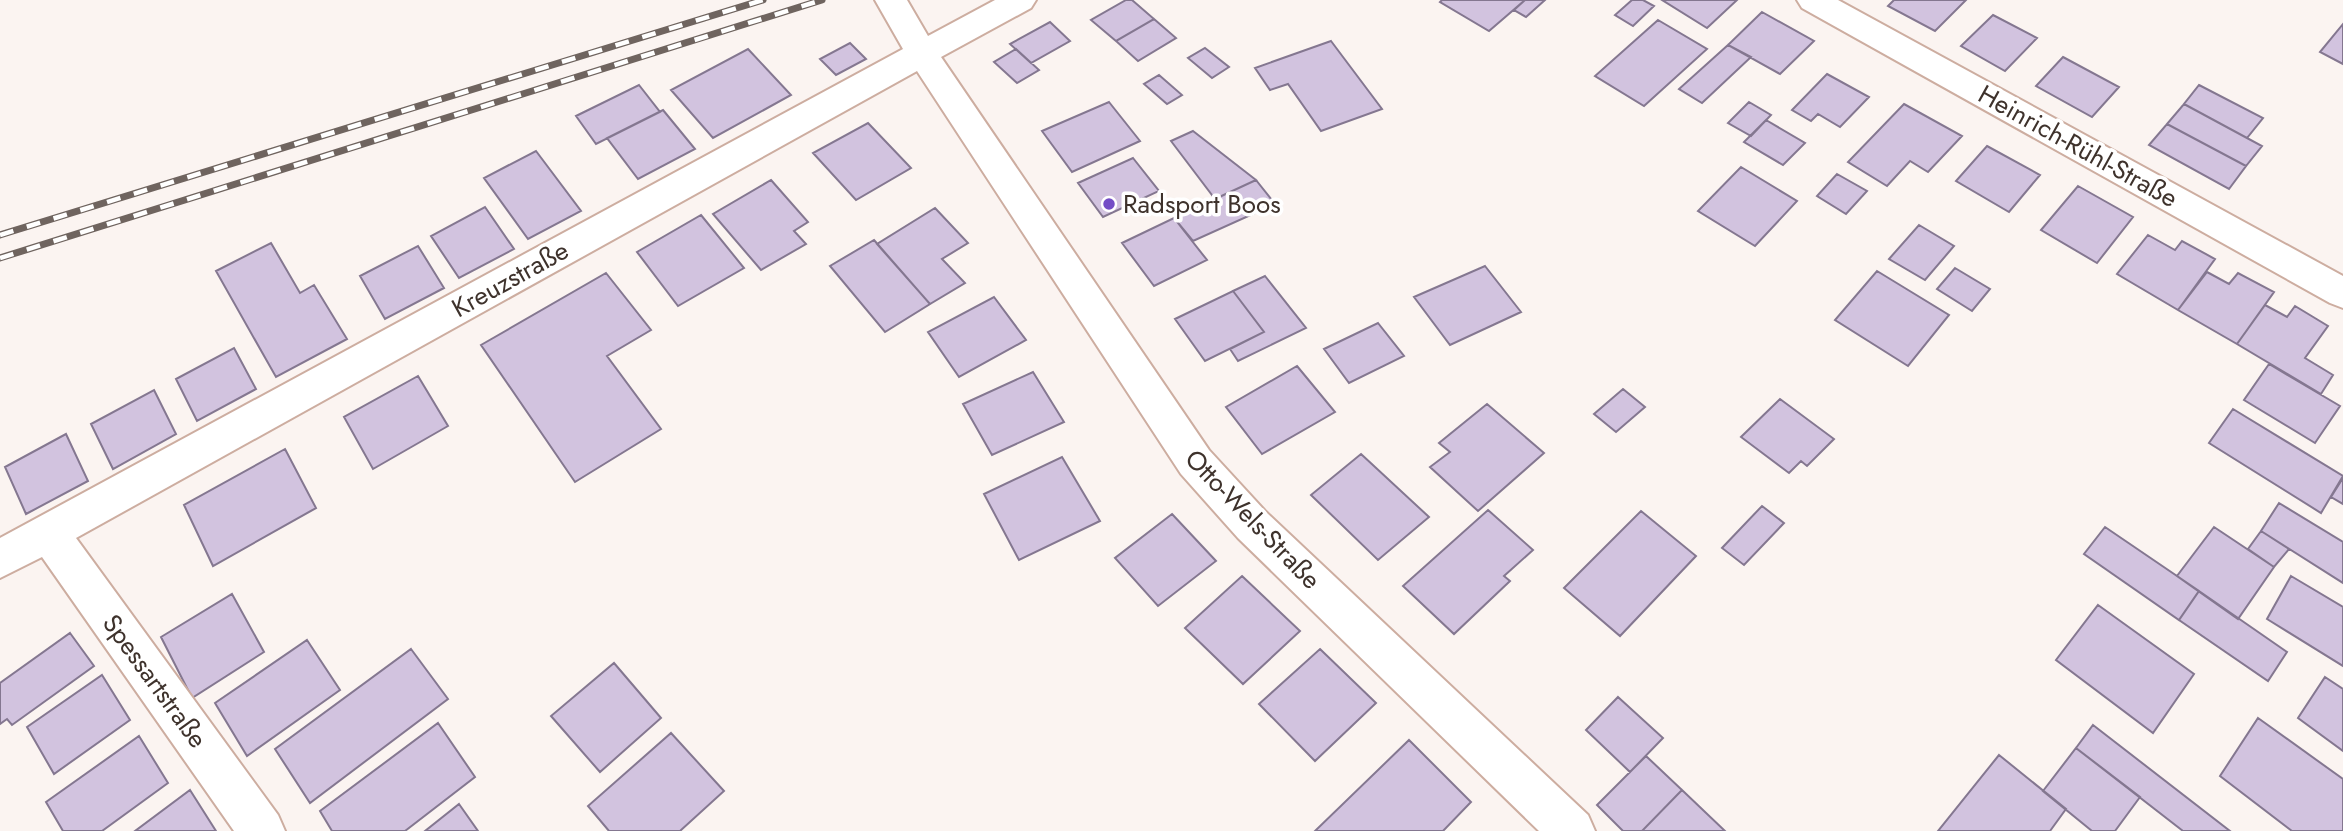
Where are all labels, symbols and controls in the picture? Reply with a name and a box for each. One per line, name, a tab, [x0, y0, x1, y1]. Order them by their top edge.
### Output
street label: Heinrich-Rühl-Straße	[1971, 75, 2185, 217]
place label: Radsport Boos	[1123, 185, 1281, 223]
marker: Radsport Boos	[1101, 196, 1117, 212]
street label: Kreuzstraße	[445, 231, 575, 327]
street label: Otto-Wels-Straße	[1176, 440, 1330, 598]
street label: Spessartstraße	[93, 606, 217, 756]

